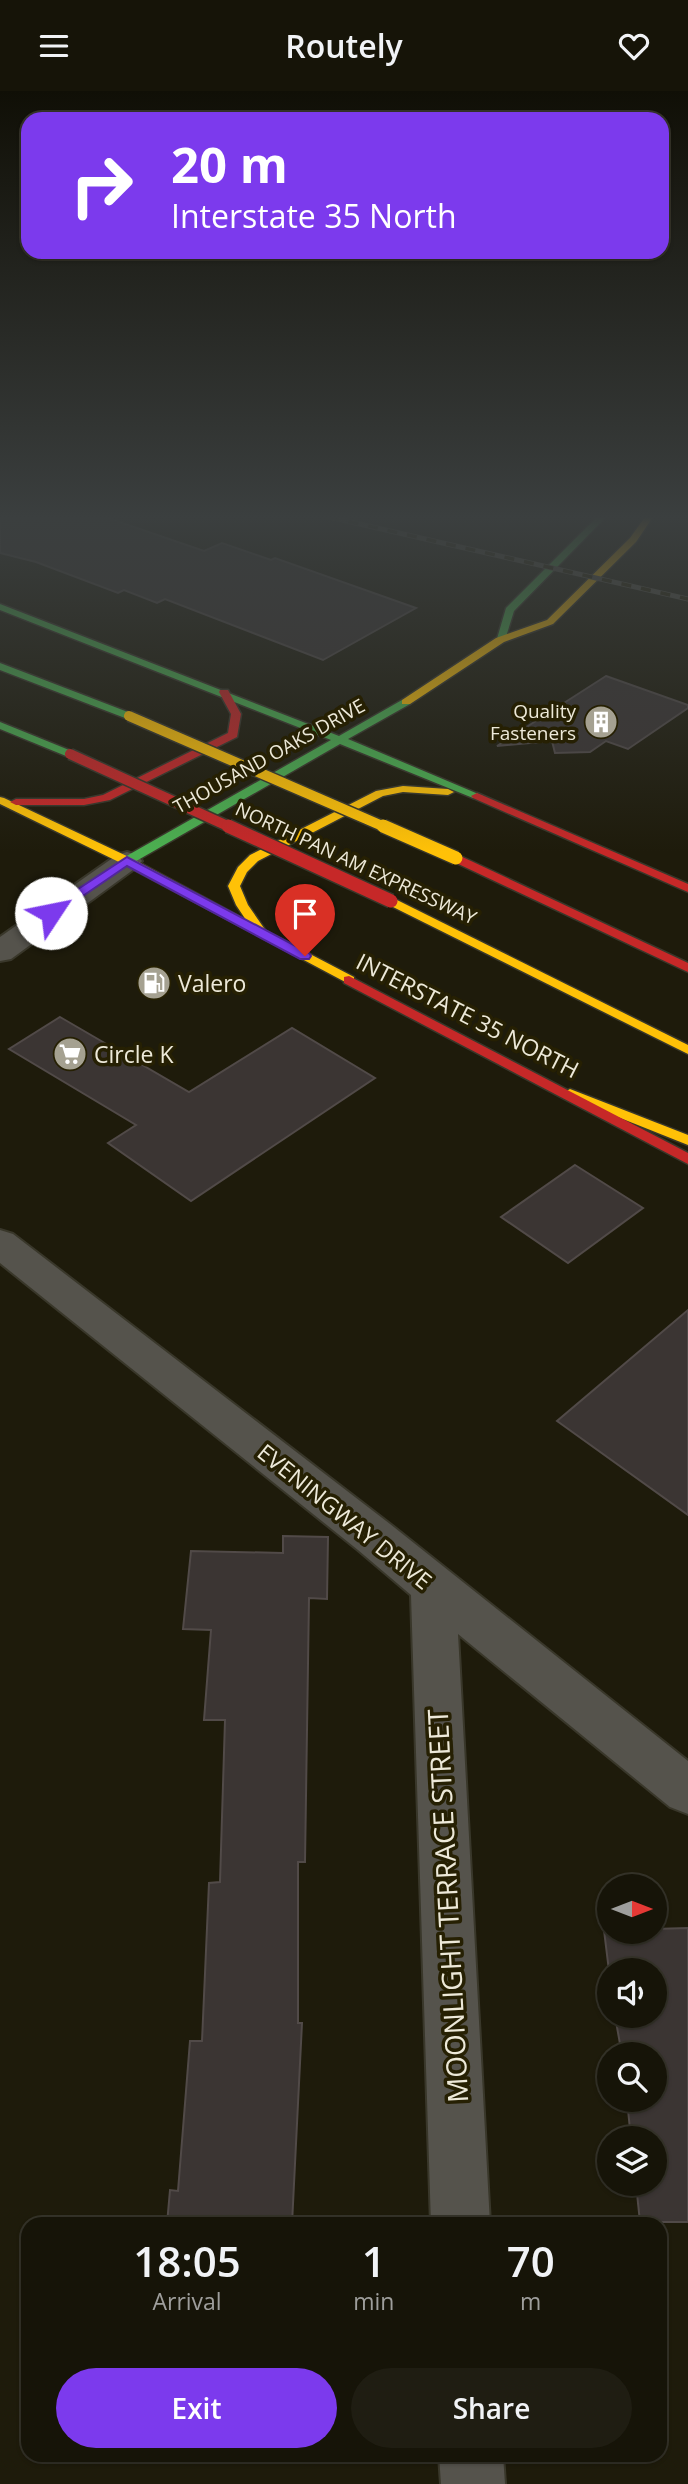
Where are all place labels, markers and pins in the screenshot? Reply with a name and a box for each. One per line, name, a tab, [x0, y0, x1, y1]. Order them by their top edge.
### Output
place label: Quality Fasteners	[490, 698, 576, 746]
building icon: Quality Fasteners	[582, 703, 620, 741]
pin	[275, 884, 335, 956]
fuel station icon: Valero	[135, 964, 173, 1002]
place label: Valero	[178, 967, 246, 999]
supermarket icon: Circle K	[51, 1035, 89, 1073]
place label: Circle K	[94, 1038, 174, 1070]

